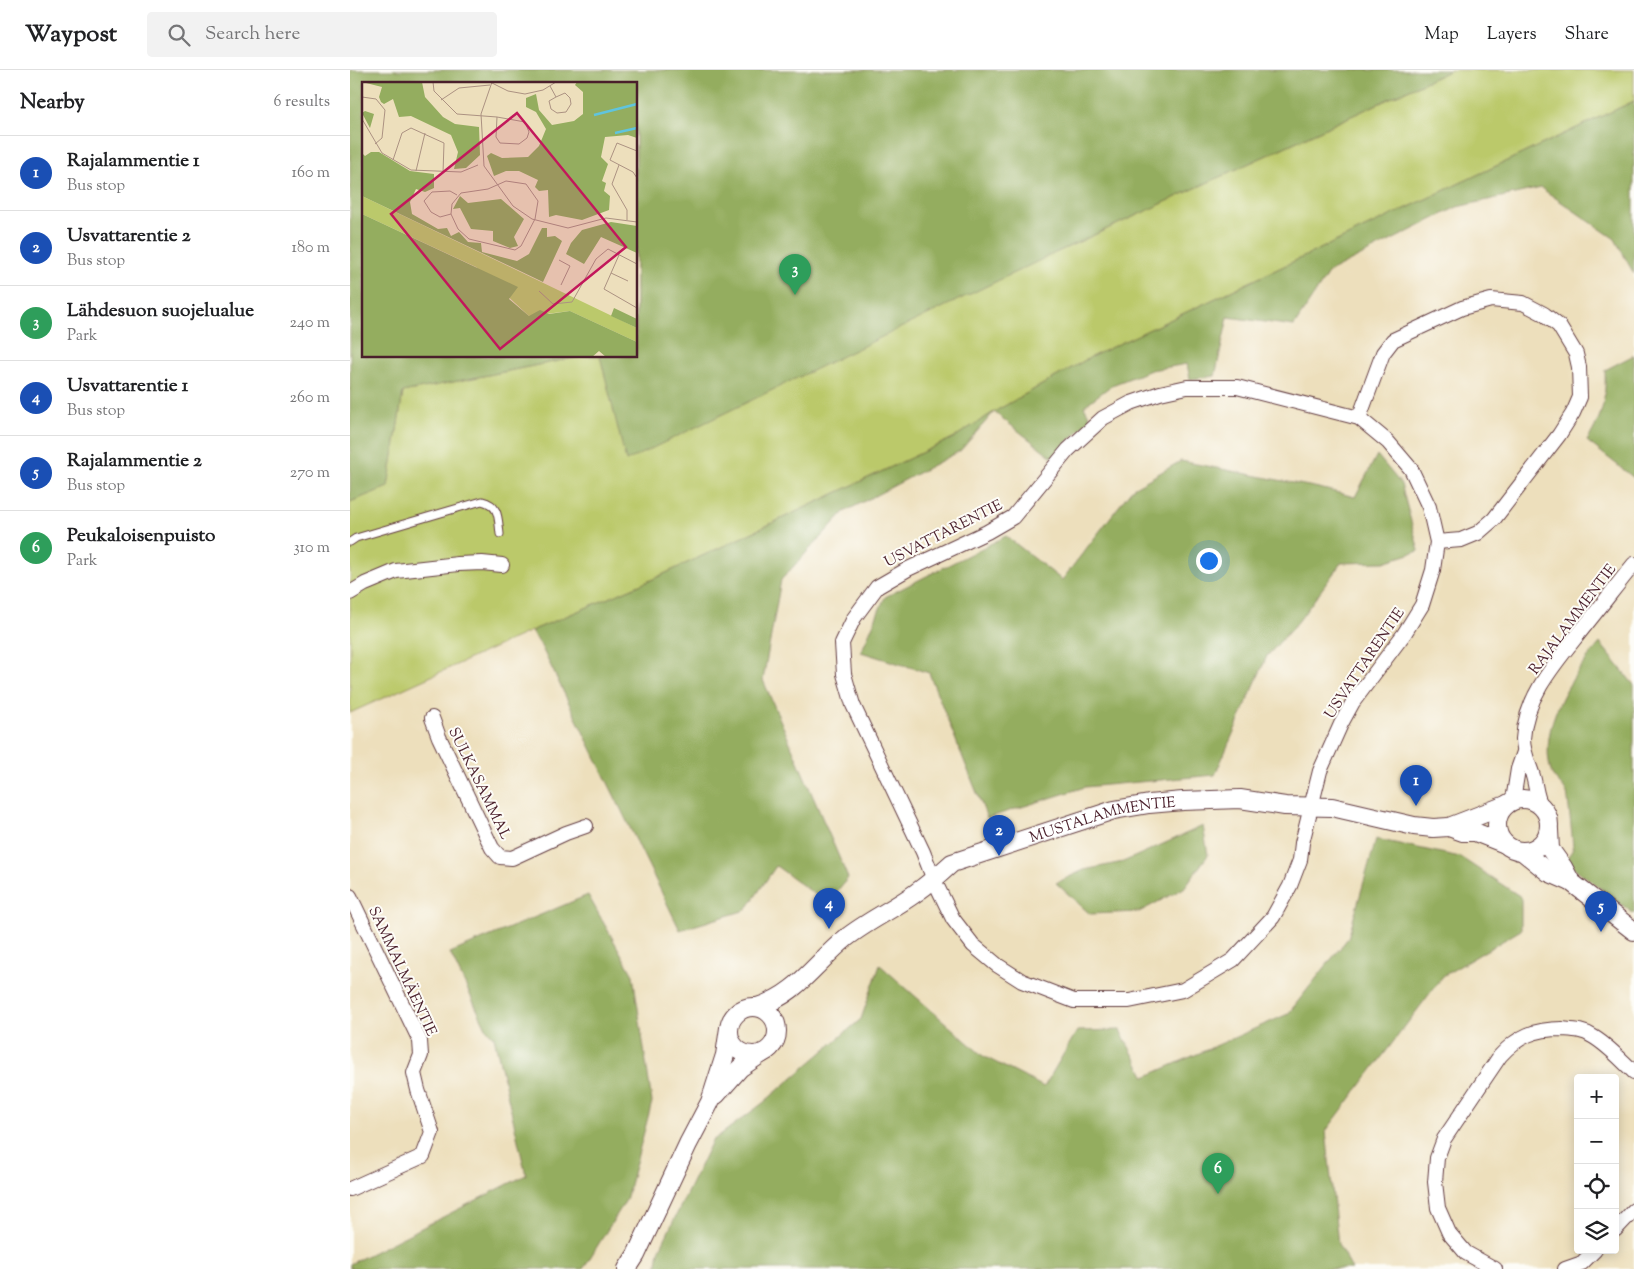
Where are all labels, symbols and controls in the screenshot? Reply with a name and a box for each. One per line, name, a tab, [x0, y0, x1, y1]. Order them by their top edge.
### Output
search box	[147, 12, 497, 57]
text: Waypost	[25, 18, 117, 52]
icon: search	[165, 21, 193, 49]
text: Search here	[205, 21, 300, 48]
text: Map	[1424, 22, 1459, 48]
text: Layers	[1487, 22, 1537, 48]
text: Share	[1565, 22, 1609, 48]
inset map	[362, 82, 638, 358]
text: Nearby	[20, 88, 85, 118]
text: 6 results	[274, 91, 330, 114]
text: Rajalammentie 1	[67, 148, 200, 175]
text: 1	[33, 162, 39, 185]
text: 160 m	[292, 162, 330, 185]
text: Bus stop	[67, 175, 125, 198]
text: Usvattarentie 2	[67, 223, 191, 250]
text: 2	[32, 237, 40, 260]
text: 180 m	[291, 237, 330, 260]
text: Bus stop	[67, 250, 125, 273]
pin: 3	[779, 254, 811, 295]
text: Lähdesuon suojelualue	[67, 298, 254, 325]
text: 3	[33, 312, 39, 335]
text: 240 m	[289, 312, 330, 335]
text: Park	[67, 325, 98, 348]
text: Usvattarentie 1	[67, 373, 188, 400]
text: 4	[32, 387, 40, 410]
text: 260 m	[289, 387, 330, 410]
text: Bus stop	[67, 400, 125, 423]
text: Rajalammentie 2	[67, 448, 202, 475]
text: 5	[33, 462, 39, 485]
text: 270 m	[290, 462, 330, 485]
text: Bus stop	[67, 475, 125, 498]
street label: USVATTARENTIE	[881, 495, 1006, 573]
text: Peukaloisenpuisto	[67, 523, 215, 550]
text: 6	[32, 537, 40, 560]
text: 310 m	[293, 537, 330, 560]
your location	[1196, 548, 1222, 574]
text: Park	[67, 550, 98, 573]
street label: RAJALAMMENTIE	[1525, 560, 1622, 680]
street label: USVATTARENTIE	[1320, 604, 1410, 724]
street label: SULKASAMMAL	[442, 724, 515, 843]
pin: 1	[1400, 765, 1432, 806]
street label: MUSTALAMMENTIE	[1027, 793, 1177, 849]
pin: 2	[983, 815, 1015, 856]
pin: 4	[813, 888, 845, 929]
pin: 5	[1585, 891, 1617, 932]
street label: SAMMALMÄENTIE	[362, 903, 442, 1040]
map controls	[1574, 1074, 1619, 1254]
button: +	[1574, 1074, 1619, 1119]
button: −	[1574, 1119, 1619, 1164]
pin: 6	[1202, 1153, 1234, 1194]
button: locate	[1574, 1164, 1619, 1209]
button: layers	[1574, 1209, 1619, 1254]

